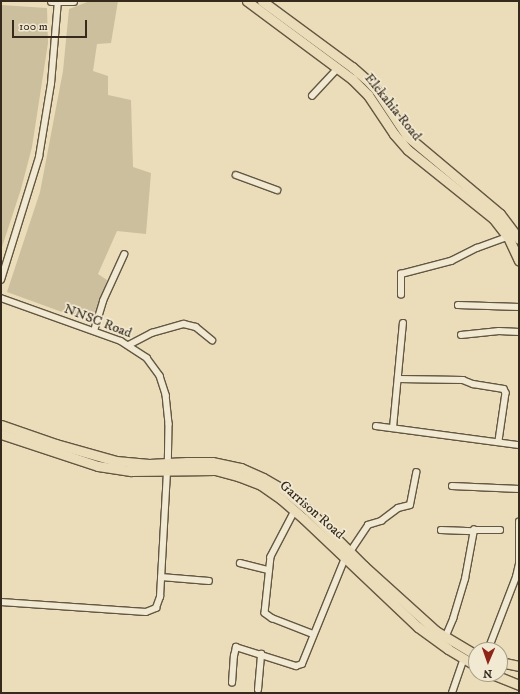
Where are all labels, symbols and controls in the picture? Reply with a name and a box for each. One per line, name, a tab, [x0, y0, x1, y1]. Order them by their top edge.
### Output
scale bar	[14, 12, 89, 38]
text: 100 m	[19, 19, 48, 34]
street label: Elekahia Road	[361, 70, 425, 144]
street label: NNSC Road	[62, 300, 134, 342]
street label: Garrison Road	[276, 477, 348, 543]
north arrow	[468, 642, 508, 682]
text: N	[483, 666, 492, 680]

